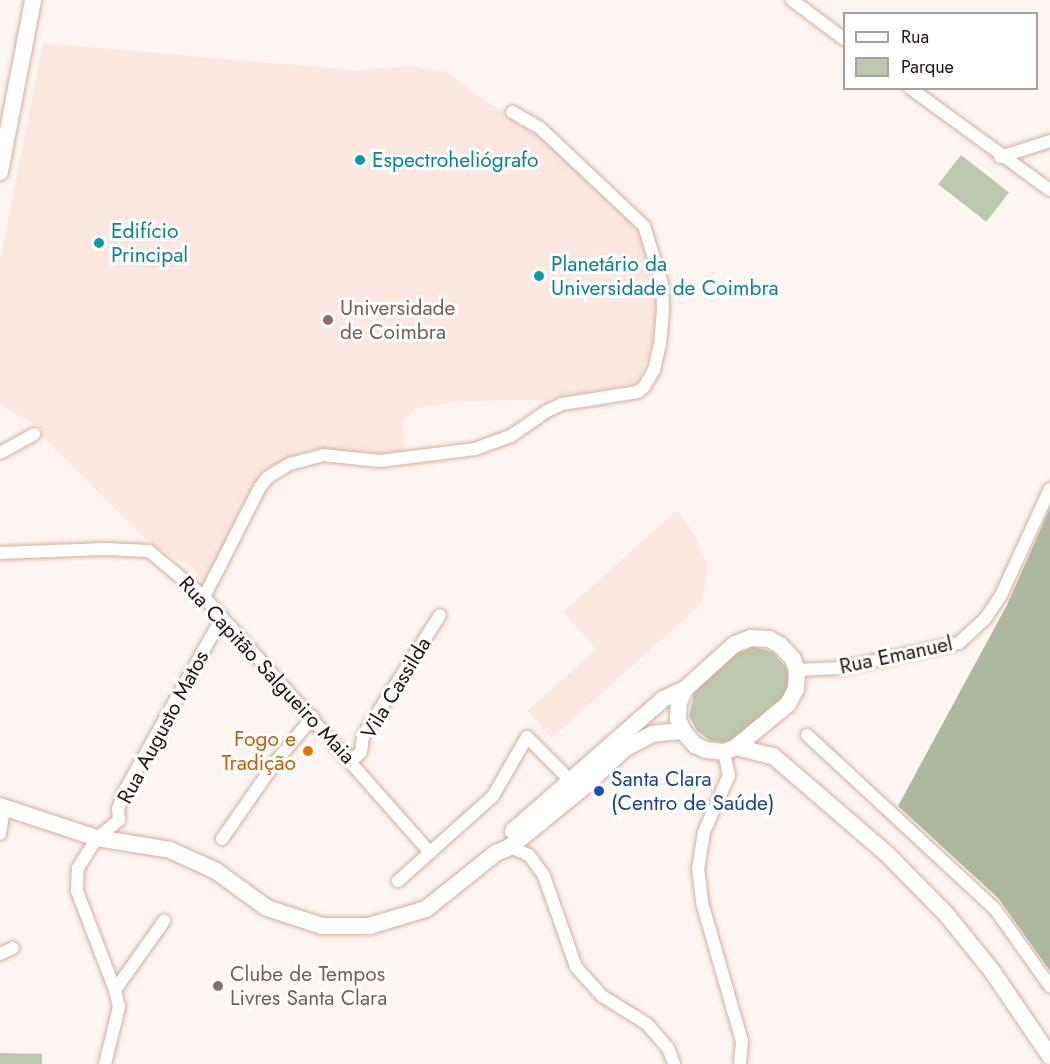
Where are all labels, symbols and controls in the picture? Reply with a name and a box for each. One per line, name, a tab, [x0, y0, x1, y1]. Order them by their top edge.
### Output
legend	[843, 12, 1038, 90]
text: Rua	[901, 24, 929, 50]
text: Parque	[901, 54, 954, 80]
place label: Espectroheliógrafo	[372, 147, 539, 173]
marker: Espectroheliógrafo	[353, 153, 367, 167]
place label: Edifício Principal	[111, 218, 188, 268]
marker: Edifício Principal	[92, 236, 106, 250]
place label: Planetário da Universidade de Coimbra	[551, 251, 779, 301]
marker: Planetário da Universidade de Coimbra	[532, 269, 546, 283]
place label: Universidade de Coimbra	[340, 295, 455, 345]
marker: Universidade de Coimbra	[321, 313, 335, 327]
street label: Rua Capitão Salgueiro Maia	[174, 571, 360, 769]
street label: Rua Emanuel	[837, 631, 955, 679]
street label: Vila Cassilda	[356, 633, 436, 743]
street label: Rua Augusto Matos	[112, 646, 214, 808]
place label: Fogo e Tradição	[221, 726, 296, 776]
marker: Fogo e Tradição	[301, 744, 315, 758]
place label: Santa Clara (Centro de Saúde)	[611, 766, 774, 816]
marker: Santa Clara (Centro de Saúde)	[592, 784, 606, 798]
place label: Clube de Tempos Livres Santa Clara	[230, 961, 387, 1011]
marker: Clube de Tempos Livres Santa Clara	[211, 979, 225, 993]

